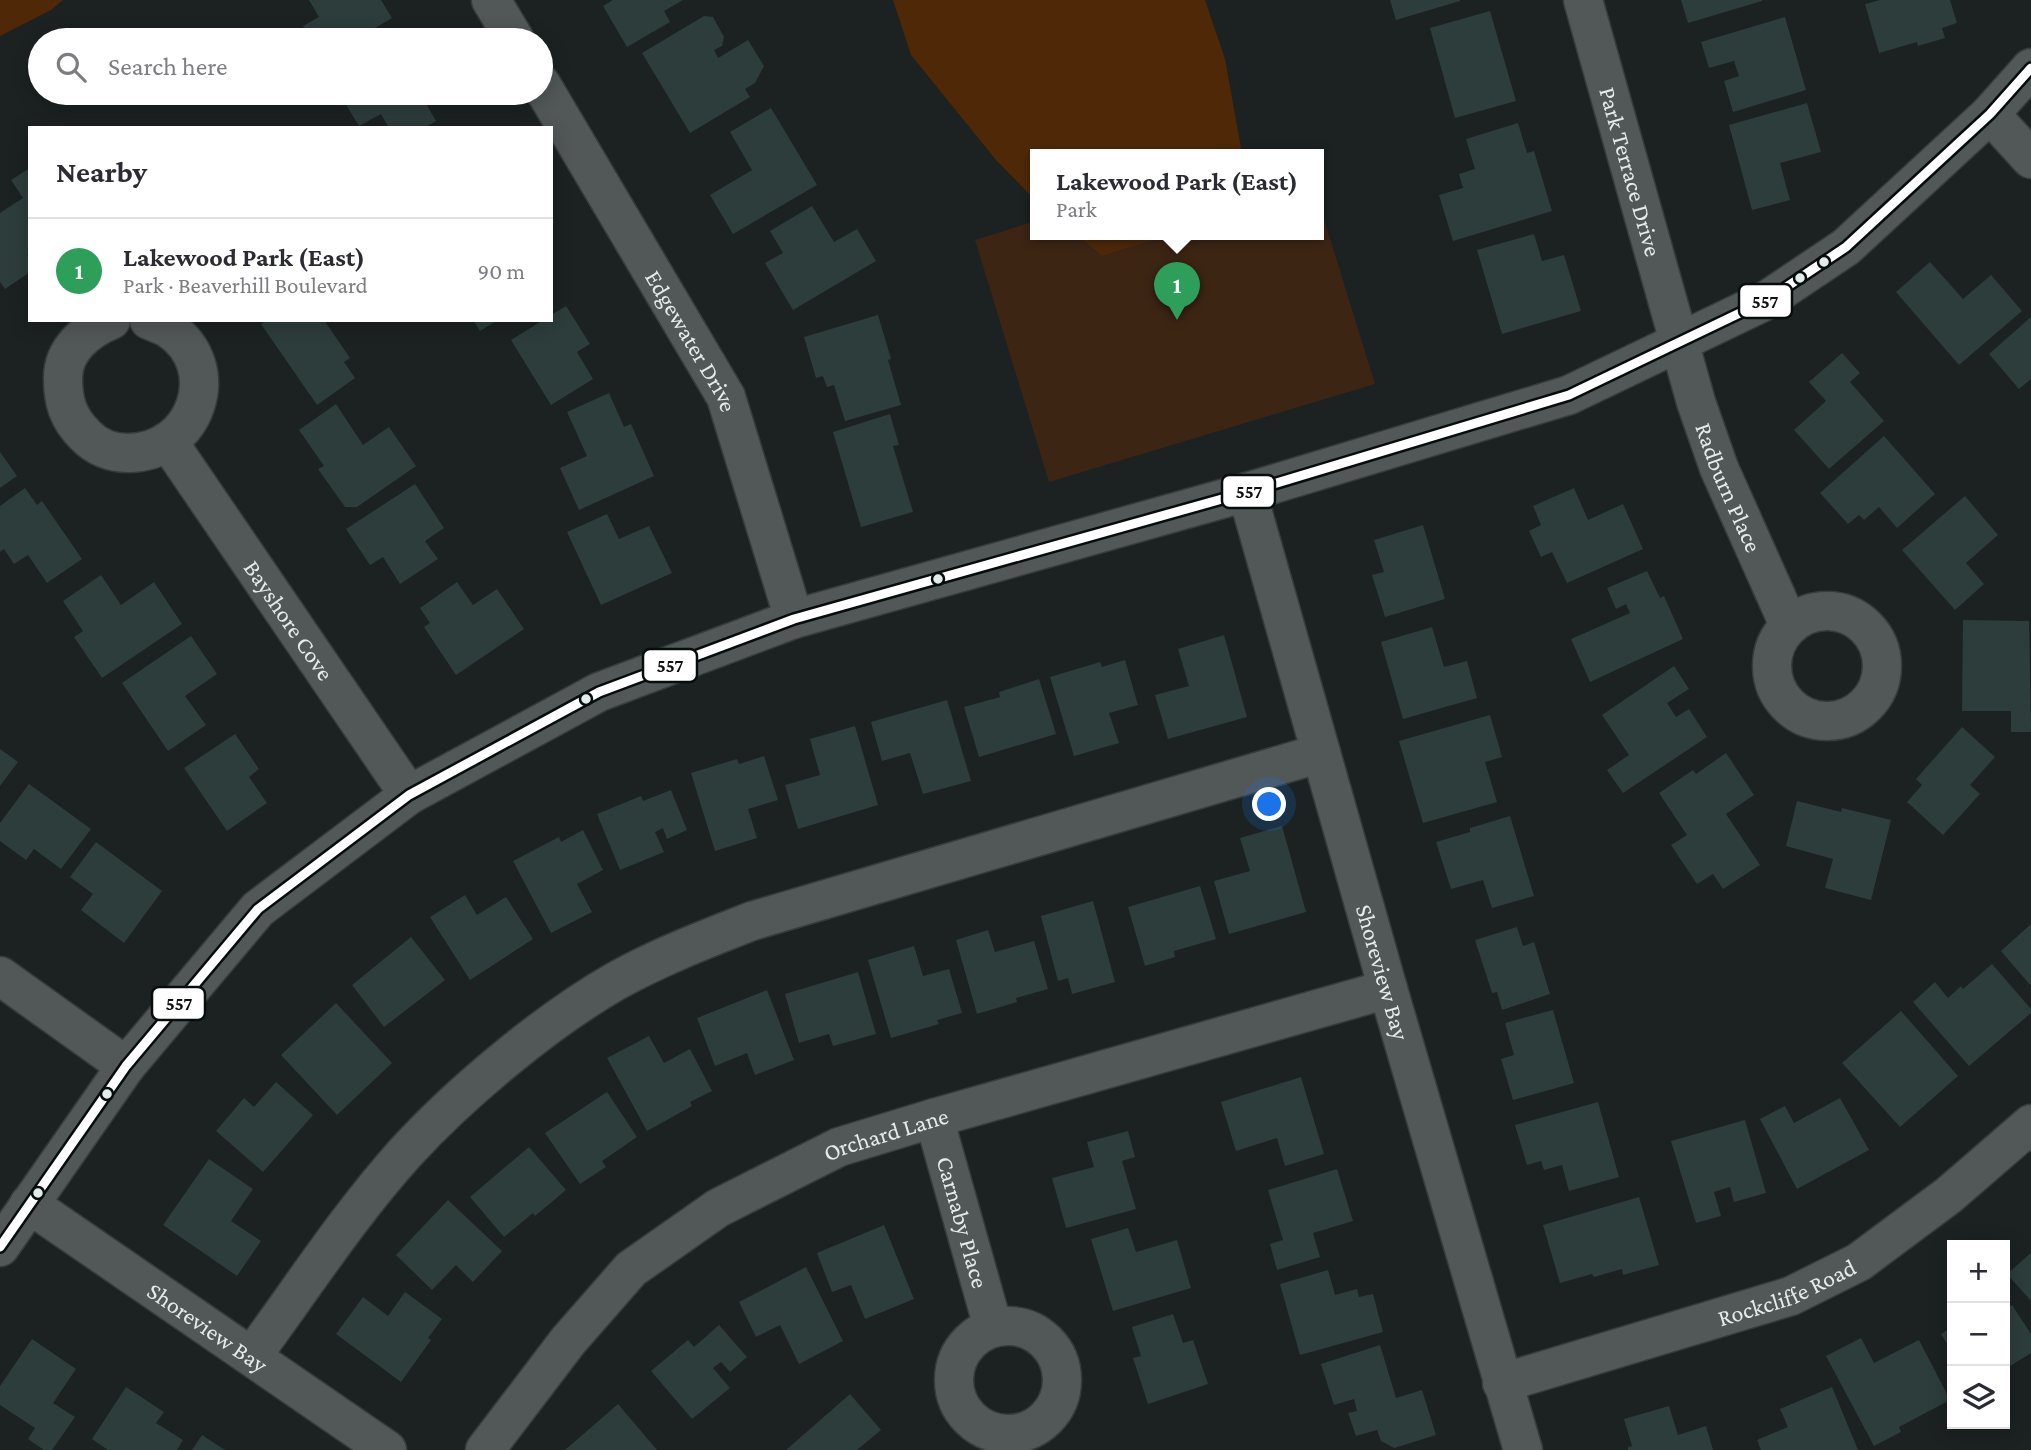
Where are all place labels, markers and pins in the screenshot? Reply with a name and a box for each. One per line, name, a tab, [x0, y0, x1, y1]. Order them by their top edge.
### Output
unlabelled marker	[1817, 255, 1831, 269]
pin: 1	[1154, 262, 1200, 320]
unlabelled marker	[1793, 271, 1807, 285]
unlabelled marker	[931, 572, 945, 586]
unlabelled marker	[579, 692, 593, 706]
unlabelled marker	[100, 1087, 114, 1101]
unlabelled marker	[31, 1186, 45, 1200]

